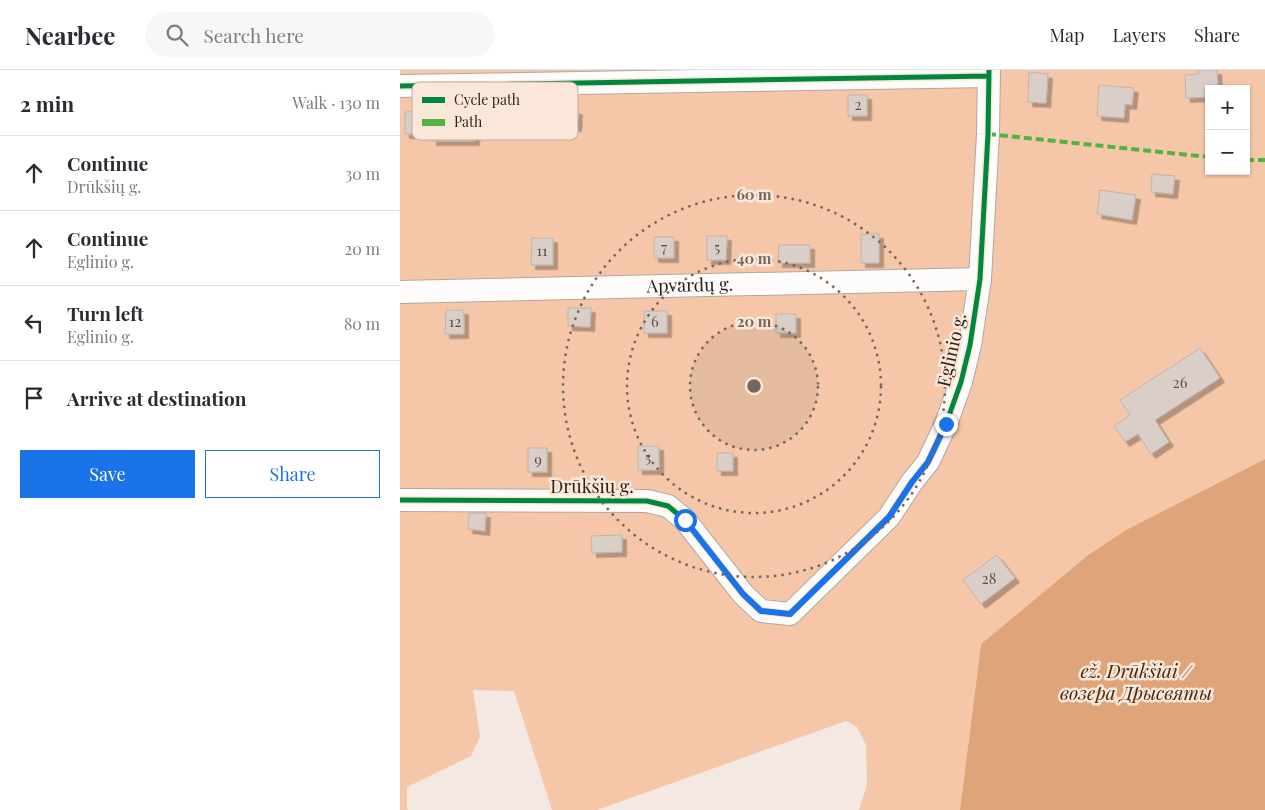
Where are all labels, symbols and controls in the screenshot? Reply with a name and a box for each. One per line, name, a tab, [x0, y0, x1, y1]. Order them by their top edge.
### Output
search box	[145, 12, 495, 57]
text: Nearbee	[25, 19, 115, 51]
icon: search	[163, 21, 191, 49]
text: Search here	[203, 22, 304, 48]
text: Map	[1049, 23, 1084, 47]
text: Layers	[1112, 23, 1166, 47]
text: Share	[1194, 23, 1240, 47]
legend	[412, 82, 578, 140]
map controls	[1205, 85, 1250, 175]
button: +	[1205, 85, 1250, 130]
text: 2 min	[20, 89, 74, 117]
text: Cycle path	[454, 90, 521, 109]
text: Walk · 130 m	[292, 92, 380, 113]
house number: 2	[854, 94, 862, 114]
text: Path	[454, 112, 483, 131]
button: −	[1205, 130, 1250, 175]
text: Continue	[67, 150, 148, 176]
icon: ahead	[20, 159, 48, 187]
text: 30 m	[345, 163, 380, 184]
text: Drūkšių g.	[67, 176, 141, 197]
text: 60 m	[736, 184, 772, 204]
text: Continue	[67, 225, 148, 251]
icon: ahead	[20, 234, 48, 262]
house number: 7	[661, 237, 667, 257]
house number: 5	[714, 237, 720, 257]
text: 20 m	[345, 238, 380, 259]
house number: 11	[536, 240, 548, 260]
text: 40 m	[737, 248, 772, 268]
text: Eglinio g.	[67, 251, 134, 272]
street label: Apvardų g.	[645, 272, 733, 297]
text: Turn left	[67, 300, 144, 326]
icon: left	[20, 309, 48, 337]
street label: Eglinio g.	[931, 310, 971, 389]
house number: 12	[449, 311, 461, 331]
house number: 6	[651, 311, 659, 331]
text: 20 m	[737, 311, 772, 331]
text: 80 m	[344, 313, 380, 334]
text: Eglinio g.	[67, 326, 134, 347]
house number: 26	[1173, 372, 1188, 392]
centre of rings	[745, 377, 763, 395]
icon: arrive	[20, 384, 48, 412]
text: Arrive at destination	[67, 385, 247, 411]
route end	[935, 413, 958, 436]
house number: 5	[645, 447, 651, 467]
house number: 9	[534, 449, 542, 469]
button: Save	[20, 450, 195, 498]
button: Share	[205, 450, 380, 498]
street label: Drūkšių g.	[550, 474, 634, 498]
route start	[674, 509, 697, 532]
house number: 28	[982, 568, 997, 588]
water label: ež. Drūkšiai / возера Дрысвяты	[1060, 657, 1212, 705]

